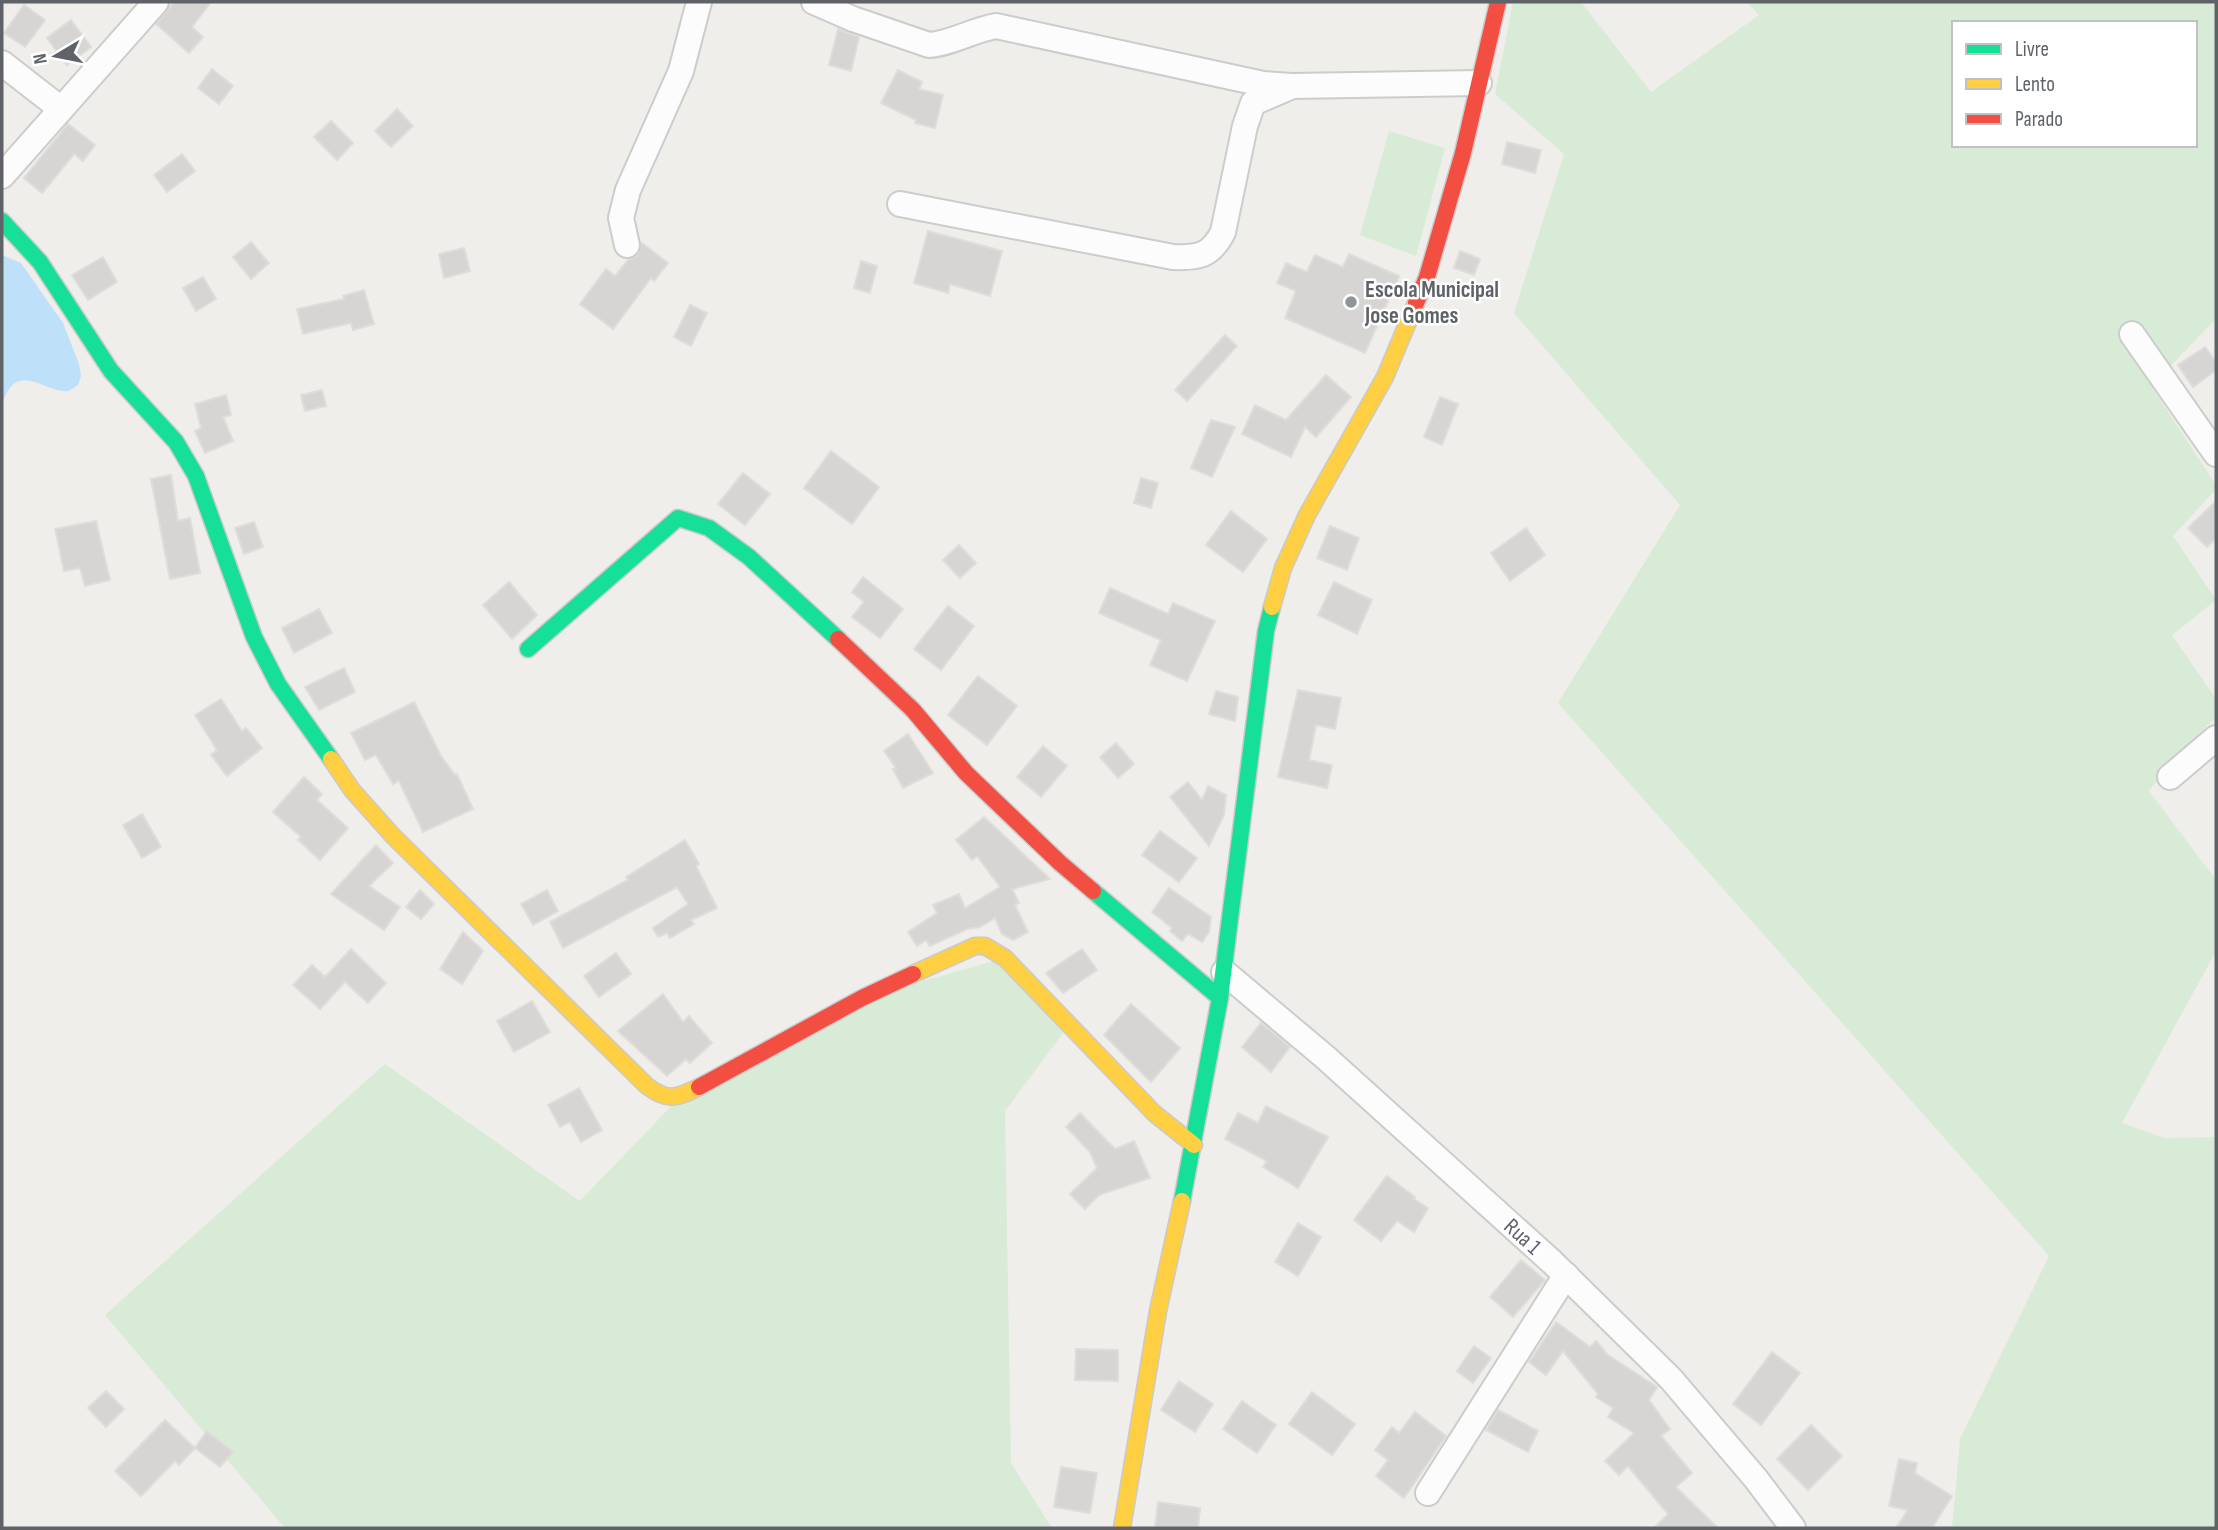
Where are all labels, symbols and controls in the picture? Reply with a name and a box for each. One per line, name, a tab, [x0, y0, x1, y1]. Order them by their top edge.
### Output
north arrow	[21, 21, 91, 91]
legend	[1952, 21, 2197, 147]
text: Livre	[2015, 37, 2049, 62]
text: N	[29, 52, 53, 66]
text: Lento	[2015, 72, 2055, 97]
text: Parado	[2015, 107, 2063, 132]
place label: Escola Municipal Jose Gomes	[1364, 276, 1499, 330]
marker: Escola Municipal Jose Gomes	[1343, 294, 1359, 310]
street label: Rua 1	[1498, 1213, 1547, 1261]

